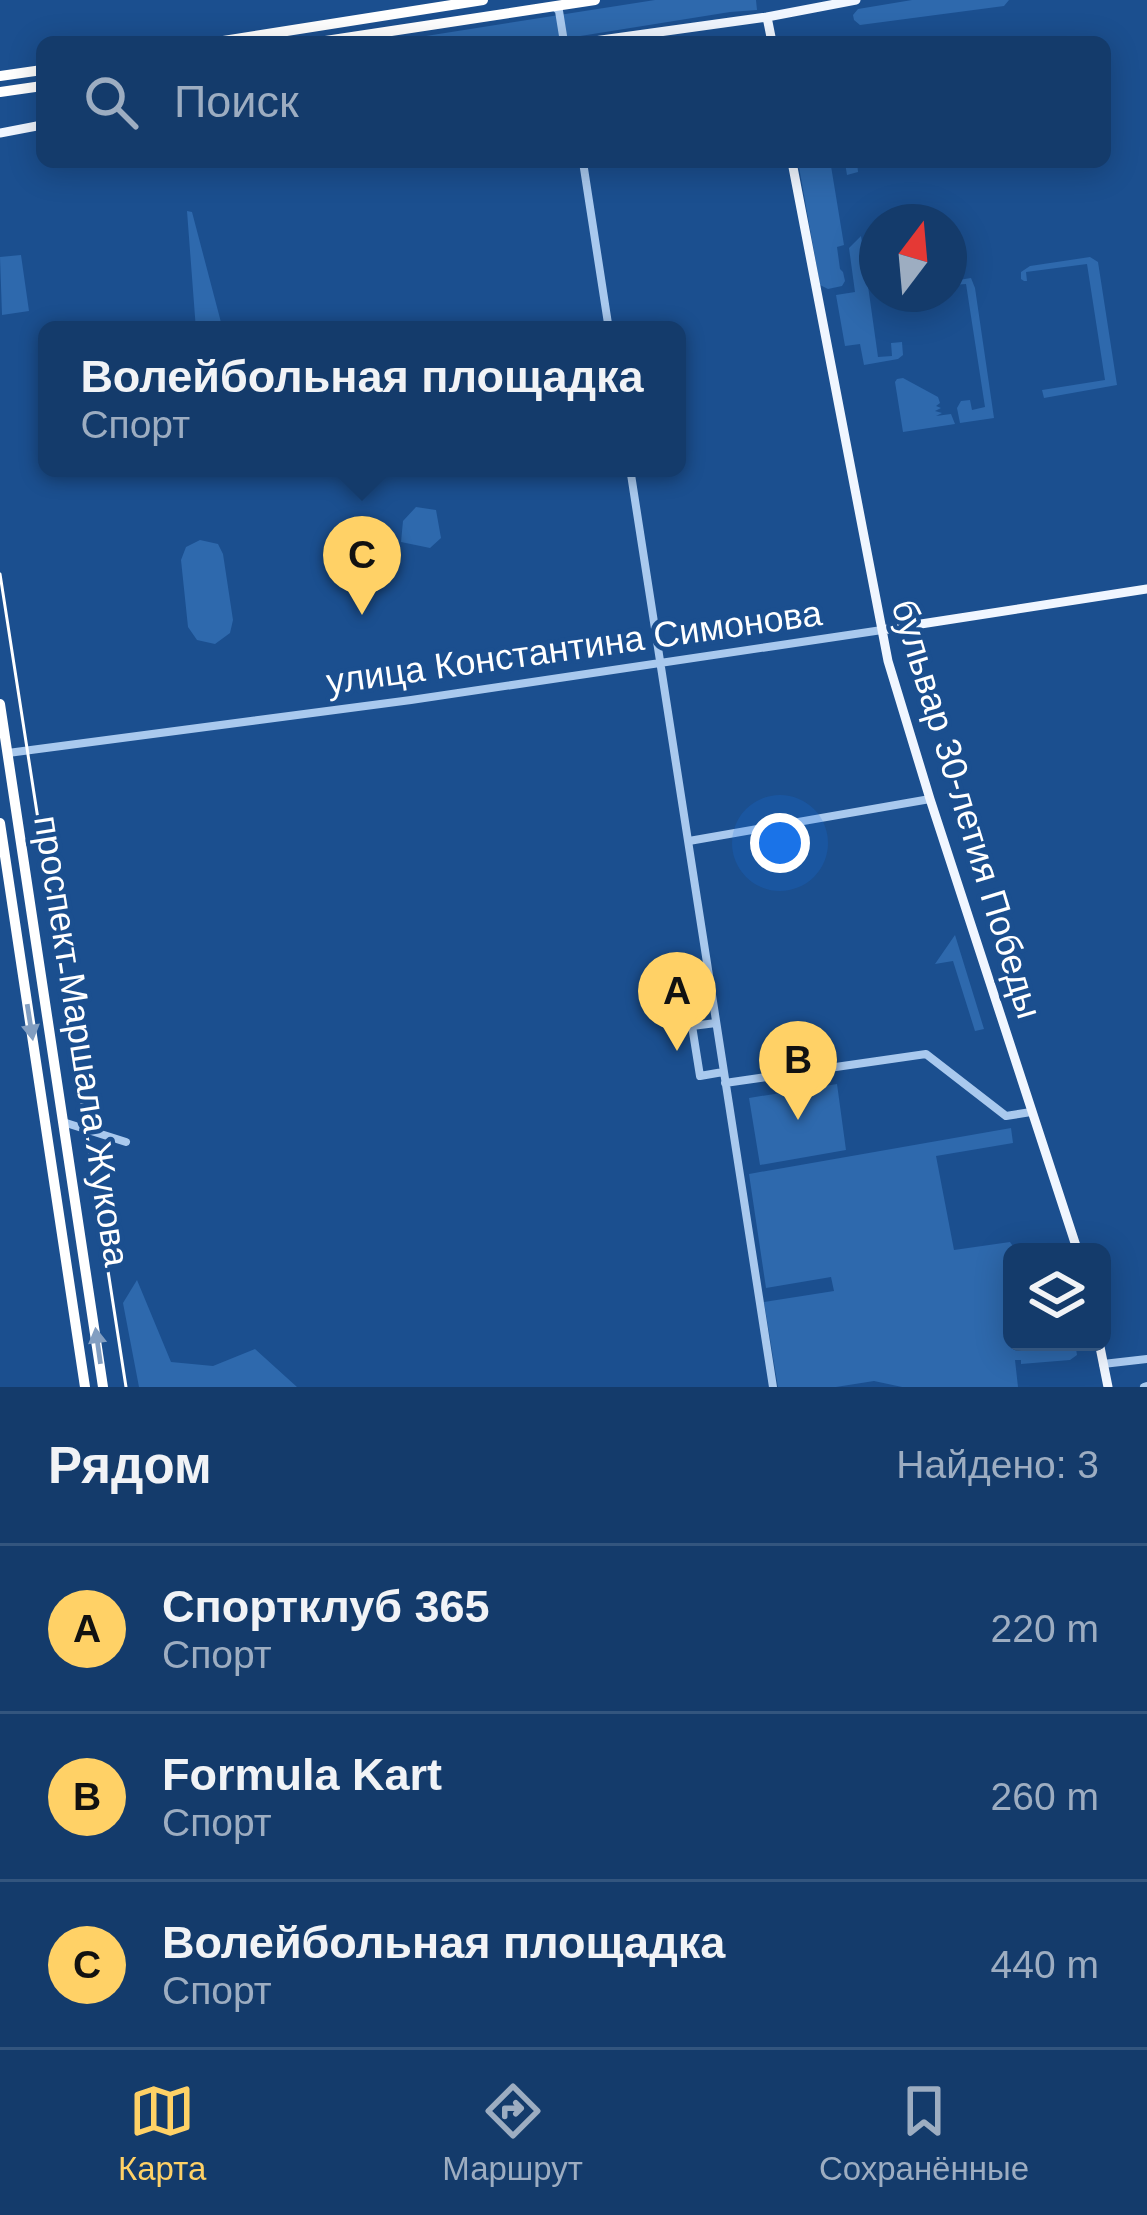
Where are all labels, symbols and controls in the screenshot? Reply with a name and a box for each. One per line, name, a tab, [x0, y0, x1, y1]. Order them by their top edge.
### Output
search box	[36, 36, 1111, 168]
icon: search	[78, 69, 144, 135]
text: Поиск	[174, 76, 299, 127]
north arrow	[859, 204, 967, 312]
popup	[38, 321, 686, 477]
text: Волейбольная площадка	[80, 351, 644, 402]
text: Спорт	[80, 403, 190, 446]
pin: C	[323, 516, 401, 615]
street label: улица Константина Симонова	[324, 592, 825, 702]
street label: бульвар 30-летия Победы	[884, 595, 1050, 1023]
street label: проспект Маршала Жукова	[26, 813, 138, 1270]
your location	[750, 813, 810, 873]
pin: A	[638, 952, 716, 1051]
one-way arrow	[21, 1003, 40, 1041]
pin: B	[759, 1021, 837, 1120]
map controls	[1003, 1243, 1111, 1351]
button: layers	[1003, 1243, 1111, 1351]
one-way arrow	[88, 1326, 107, 1364]
text: Рядом	[48, 1437, 212, 1494]
text: Найдено: 3	[896, 1443, 1099, 1486]
text: Спортклуб 365	[162, 1581, 490, 1632]
text: A	[73, 1607, 101, 1650]
text: 220 m	[991, 1607, 1099, 1650]
text: Спорт	[162, 1633, 272, 1676]
text: Formula Kart	[162, 1749, 442, 1800]
text: B	[73, 1775, 101, 1818]
text: 260 m	[991, 1775, 1099, 1818]
text: Спорт	[162, 1801, 272, 1844]
text: Волейбольная площадка	[162, 1917, 725, 1968]
text: C	[73, 1943, 101, 1986]
text: 440 m	[991, 1943, 1099, 1986]
text: Спорт	[162, 1969, 272, 2012]
tab: Карта	[118, 2078, 206, 2188]
tab: Маршрут	[442, 2078, 583, 2188]
tab: Сохранённые	[819, 2078, 1029, 2188]

